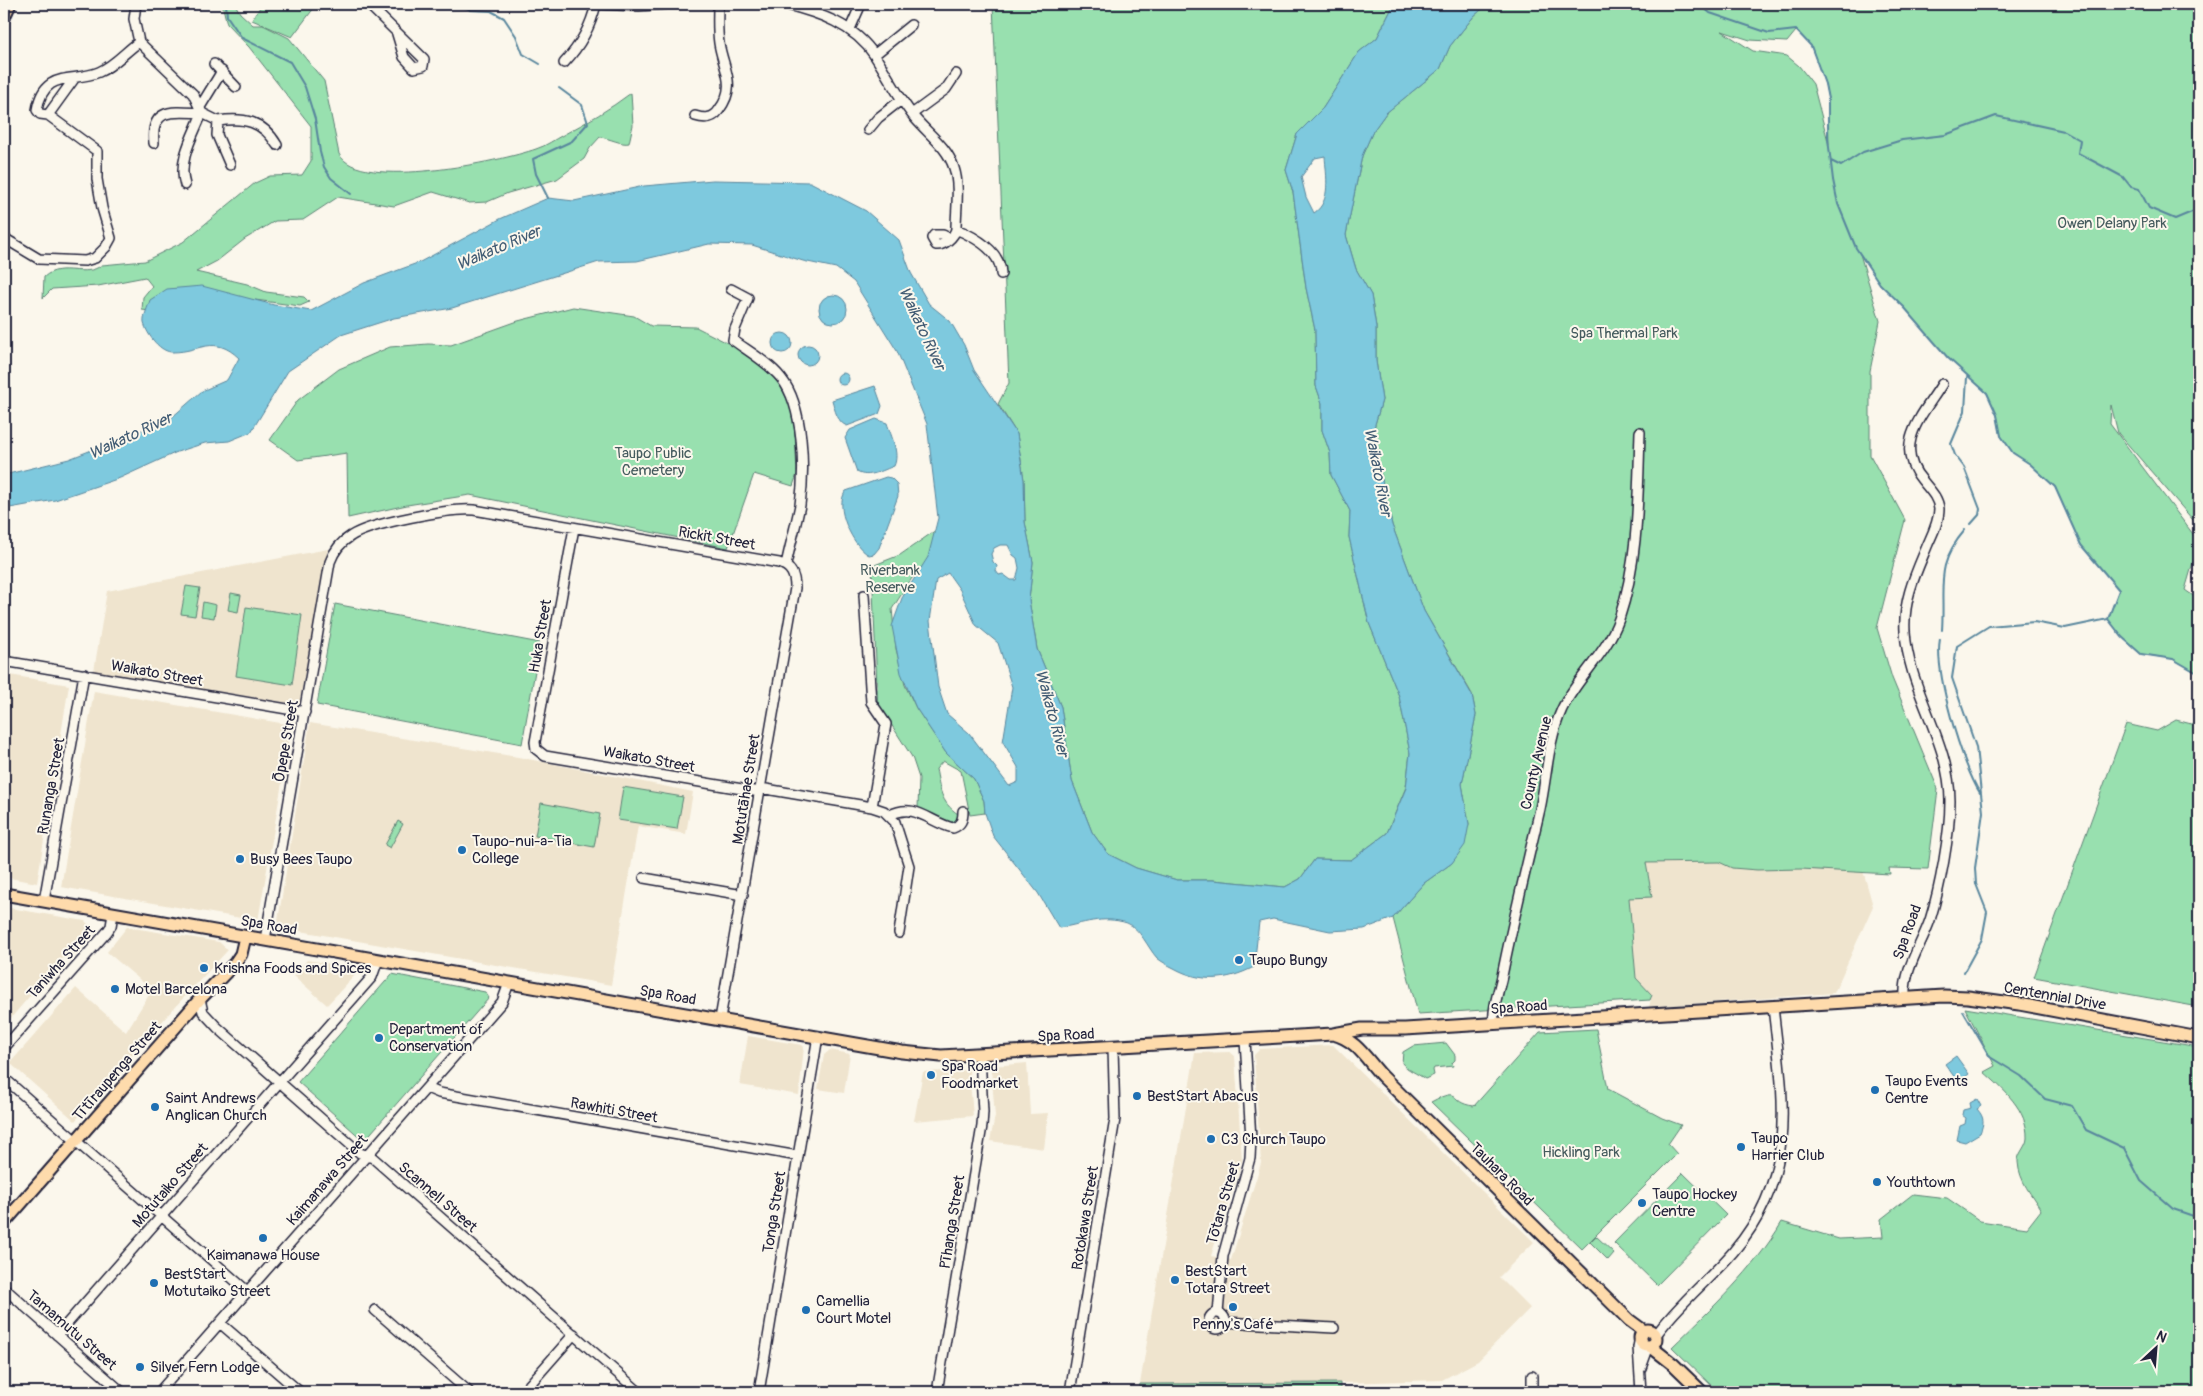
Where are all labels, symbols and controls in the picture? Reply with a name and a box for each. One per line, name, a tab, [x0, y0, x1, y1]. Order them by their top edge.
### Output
park label: Owen Delany Park	[2057, 214, 2167, 233]
water label: Waikato River	[453, 220, 546, 275]
water label: Waikato River	[894, 284, 951, 375]
park label: Spa Thermal Park	[1570, 324, 1679, 343]
water label: Waikato River	[86, 407, 177, 464]
water label: Waikato River	[1360, 426, 1397, 520]
park label: Taupo Public Cemetery	[614, 444, 692, 480]
street label: Rickit Street	[677, 522, 758, 555]
park label: Riverbank Reserve	[860, 561, 921, 597]
street label: Huka Street	[525, 597, 556, 674]
street label: Waikato Street	[109, 656, 205, 691]
water label: Waikato River	[1031, 667, 1074, 761]
street label: Ōpepe Street	[270, 698, 303, 784]
street label: County Avenue	[1517, 714, 1557, 812]
street label: Motutāhae Street	[728, 732, 765, 846]
street label: Runanga Street	[34, 735, 70, 836]
street label: Waikato Street	[601, 742, 697, 777]
place label: Taupo-nui-a-Tia College	[472, 832, 572, 868]
marker: Taupo-nui-a-Tia College	[456, 844, 468, 856]
place label: Busy Bees Taupo	[250, 850, 352, 869]
marker: Busy Bees Taupo	[234, 853, 246, 865]
street label: Spa Road	[1889, 902, 1926, 962]
street label: Spa Road	[239, 911, 299, 940]
street label: Taniwha Street	[23, 921, 100, 1003]
place label: Taupo Bungy	[1249, 951, 1328, 970]
marker: Taupo Bungy	[1233, 954, 1245, 966]
place label: Krishna Foods and Spices	[214, 959, 371, 978]
marker: Krishna Foods and Spices	[198, 962, 210, 974]
street label: Centennial Drive	[2002, 978, 2108, 1015]
place label: Motel Barcelona	[125, 980, 227, 999]
street label: Spa Road	[638, 981, 698, 1010]
marker: Motel Barcelona	[109, 983, 121, 995]
street label: Spa Road	[1490, 996, 1548, 1019]
street label: Tītīraupenga Street	[69, 1017, 167, 1125]
place label: Department of Conservation	[389, 1020, 483, 1056]
street label: Spa Road	[1037, 1025, 1095, 1046]
marker: Department of Conservation	[373, 1032, 385, 1044]
place label: Spa Road Foodmarket	[941, 1057, 1019, 1093]
marker: Spa Road Foodmarket	[925, 1069, 937, 1081]
place label: Taupo Events Centre	[1885, 1072, 1968, 1108]
marker: Taupo Events Centre	[1869, 1084, 1881, 1096]
place label: BestStart Abacus	[1147, 1087, 1258, 1106]
place label: Saint Andrews Anglican Church	[165, 1089, 267, 1125]
marker: BestStart Abacus	[1131, 1090, 1143, 1102]
street label: Rawhiti Street	[569, 1093, 660, 1128]
marker: Saint Andrews Anglican Church	[149, 1101, 161, 1113]
place label: Taupo Harrier Club	[1751, 1129, 1825, 1165]
street label: Kaimanawa Street	[283, 1130, 373, 1230]
place label: C3 Church Taupo	[1221, 1130, 1326, 1149]
marker: C3 Church Taupo	[1205, 1133, 1217, 1145]
street label: Motutaiko Street	[128, 1138, 213, 1232]
street label: Tauhara Road	[1466, 1139, 1537, 1210]
marker: Taupo Harrier Club	[1735, 1141, 1747, 1153]
park label: Hickling Park	[1542, 1143, 1621, 1162]
street label: Scannell Street	[394, 1158, 482, 1237]
street label: Tōtara Street	[1203, 1158, 1245, 1247]
street label: Rotokawa Street	[1068, 1164, 1103, 1271]
street label: Tonga Street	[759, 1169, 790, 1254]
street label: Pīhanga Street	[936, 1173, 969, 1270]
place label: Youthtown	[1886, 1173, 1956, 1192]
marker: Youthtown	[1871, 1176, 1883, 1188]
place label: Taupo Hockey Centre	[1652, 1185, 1738, 1221]
marker: Taupo Hockey Centre	[1636, 1197, 1648, 1209]
marker: Kaimanawa House	[257, 1232, 269, 1244]
place label: Kaimanawa House	[206, 1246, 320, 1265]
place label: BestStart Totara Street	[1185, 1262, 1271, 1298]
place label: BestStart Motutaiko Street	[164, 1265, 271, 1301]
marker: BestStart Totara Street	[1169, 1274, 1181, 1286]
marker: BestStart Motutaiko Street	[148, 1277, 160, 1289]
street label: Tamamutu Street	[23, 1286, 121, 1375]
place label: Camellia Court Motel	[816, 1292, 891, 1328]
marker: Penny's Café	[1227, 1301, 1239, 1313]
marker: Camellia Court Motel	[800, 1304, 812, 1316]
place label: Penny's Café	[1192, 1315, 1274, 1334]
north arrow	[2130, 1324, 2180, 1374]
text: N	[2153, 1327, 2169, 1346]
place label: Silver Fern Lodge	[150, 1358, 260, 1377]
marker: Silver Fern Lodge	[134, 1361, 146, 1373]

